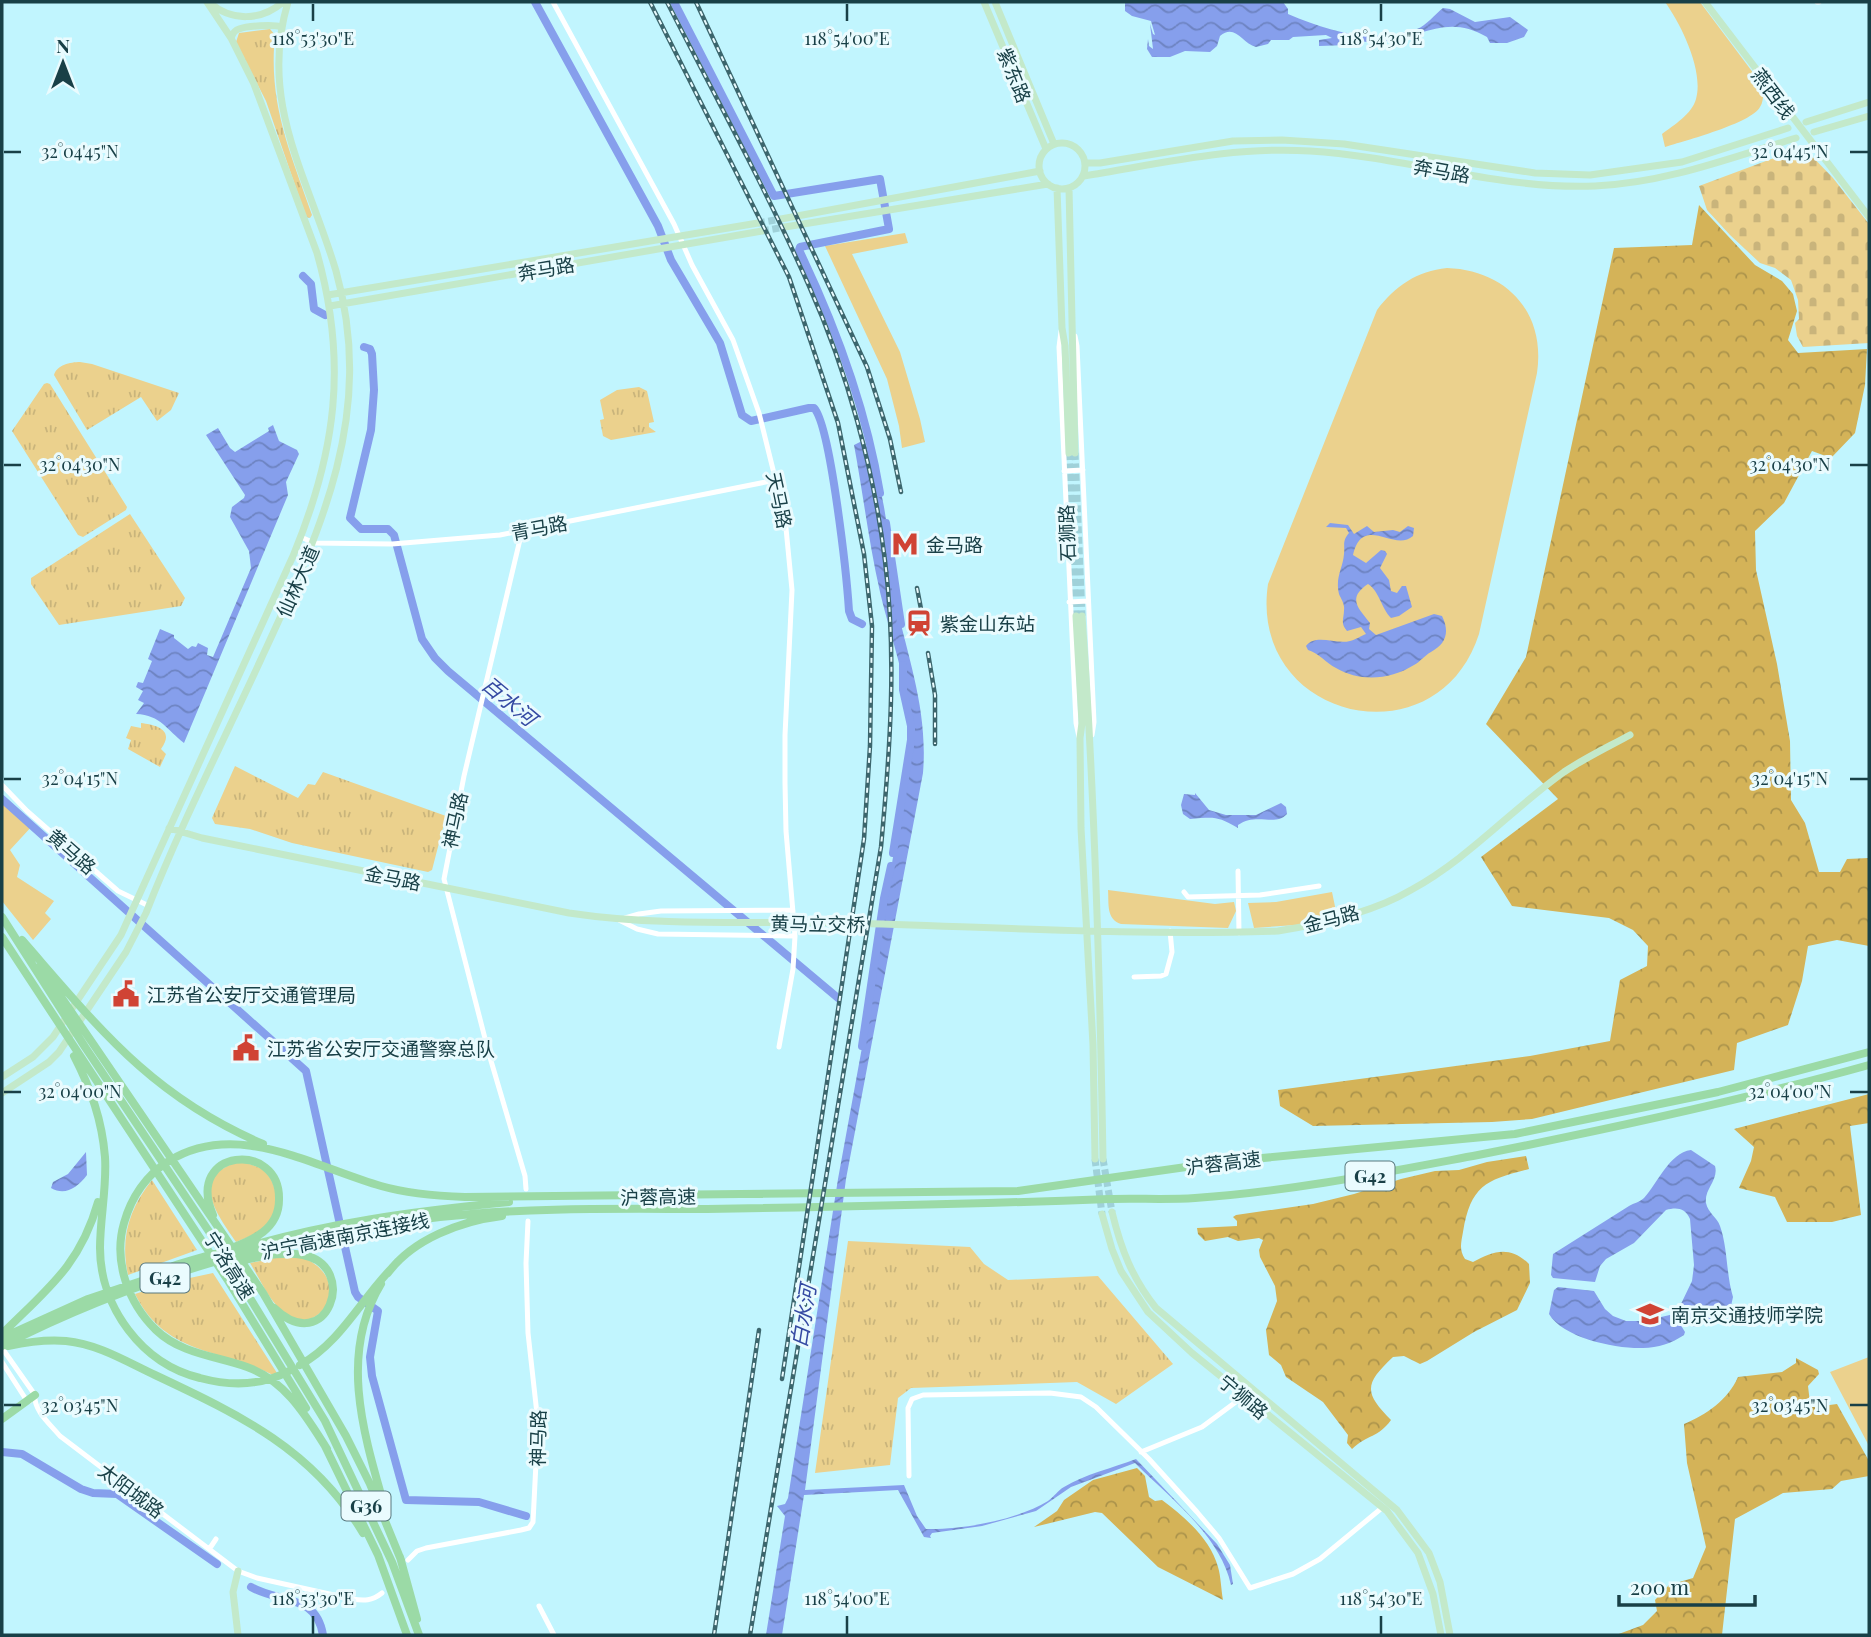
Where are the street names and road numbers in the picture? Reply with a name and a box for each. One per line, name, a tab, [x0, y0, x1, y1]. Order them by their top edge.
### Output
street label: 紫东路	[992, 44, 1038, 106]
street label: 燕西线	[1746, 62, 1802, 124]
street label: 奔马路	[1412, 152, 1472, 188]
street label: 奔马路	[516, 250, 576, 286]
street label: 天马路	[761, 469, 799, 531]
street label: 石狮路	[1052, 504, 1080, 562]
street label: 青马路	[509, 509, 569, 545]
street label: 仙林大道	[270, 541, 324, 621]
street label: 神马路	[435, 789, 473, 851]
street label: 黄马路	[42, 822, 102, 880]
street label: 金马路	[363, 859, 423, 895]
street label: 金马路	[1300, 898, 1362, 938]
street label: 黄马立交桥	[770, 909, 866, 937]
street label: 沪蓉高速	[1184, 1144, 1262, 1180]
road number: G42	[1346, 1162, 1394, 1190]
street label: 沪蓉高速	[620, 1182, 696, 1210]
street label: 沪宁高速南京连接线	[259, 1206, 431, 1264]
street label: 宁洛高速	[199, 1226, 261, 1304]
road number: G42	[140, 1264, 190, 1293]
street label: 宁狮路	[1214, 1368, 1274, 1424]
street label: 神马路	[524, 1409, 550, 1467]
street label: 太阳城路	[94, 1457, 170, 1523]
road number: G36	[342, 1492, 390, 1520]

